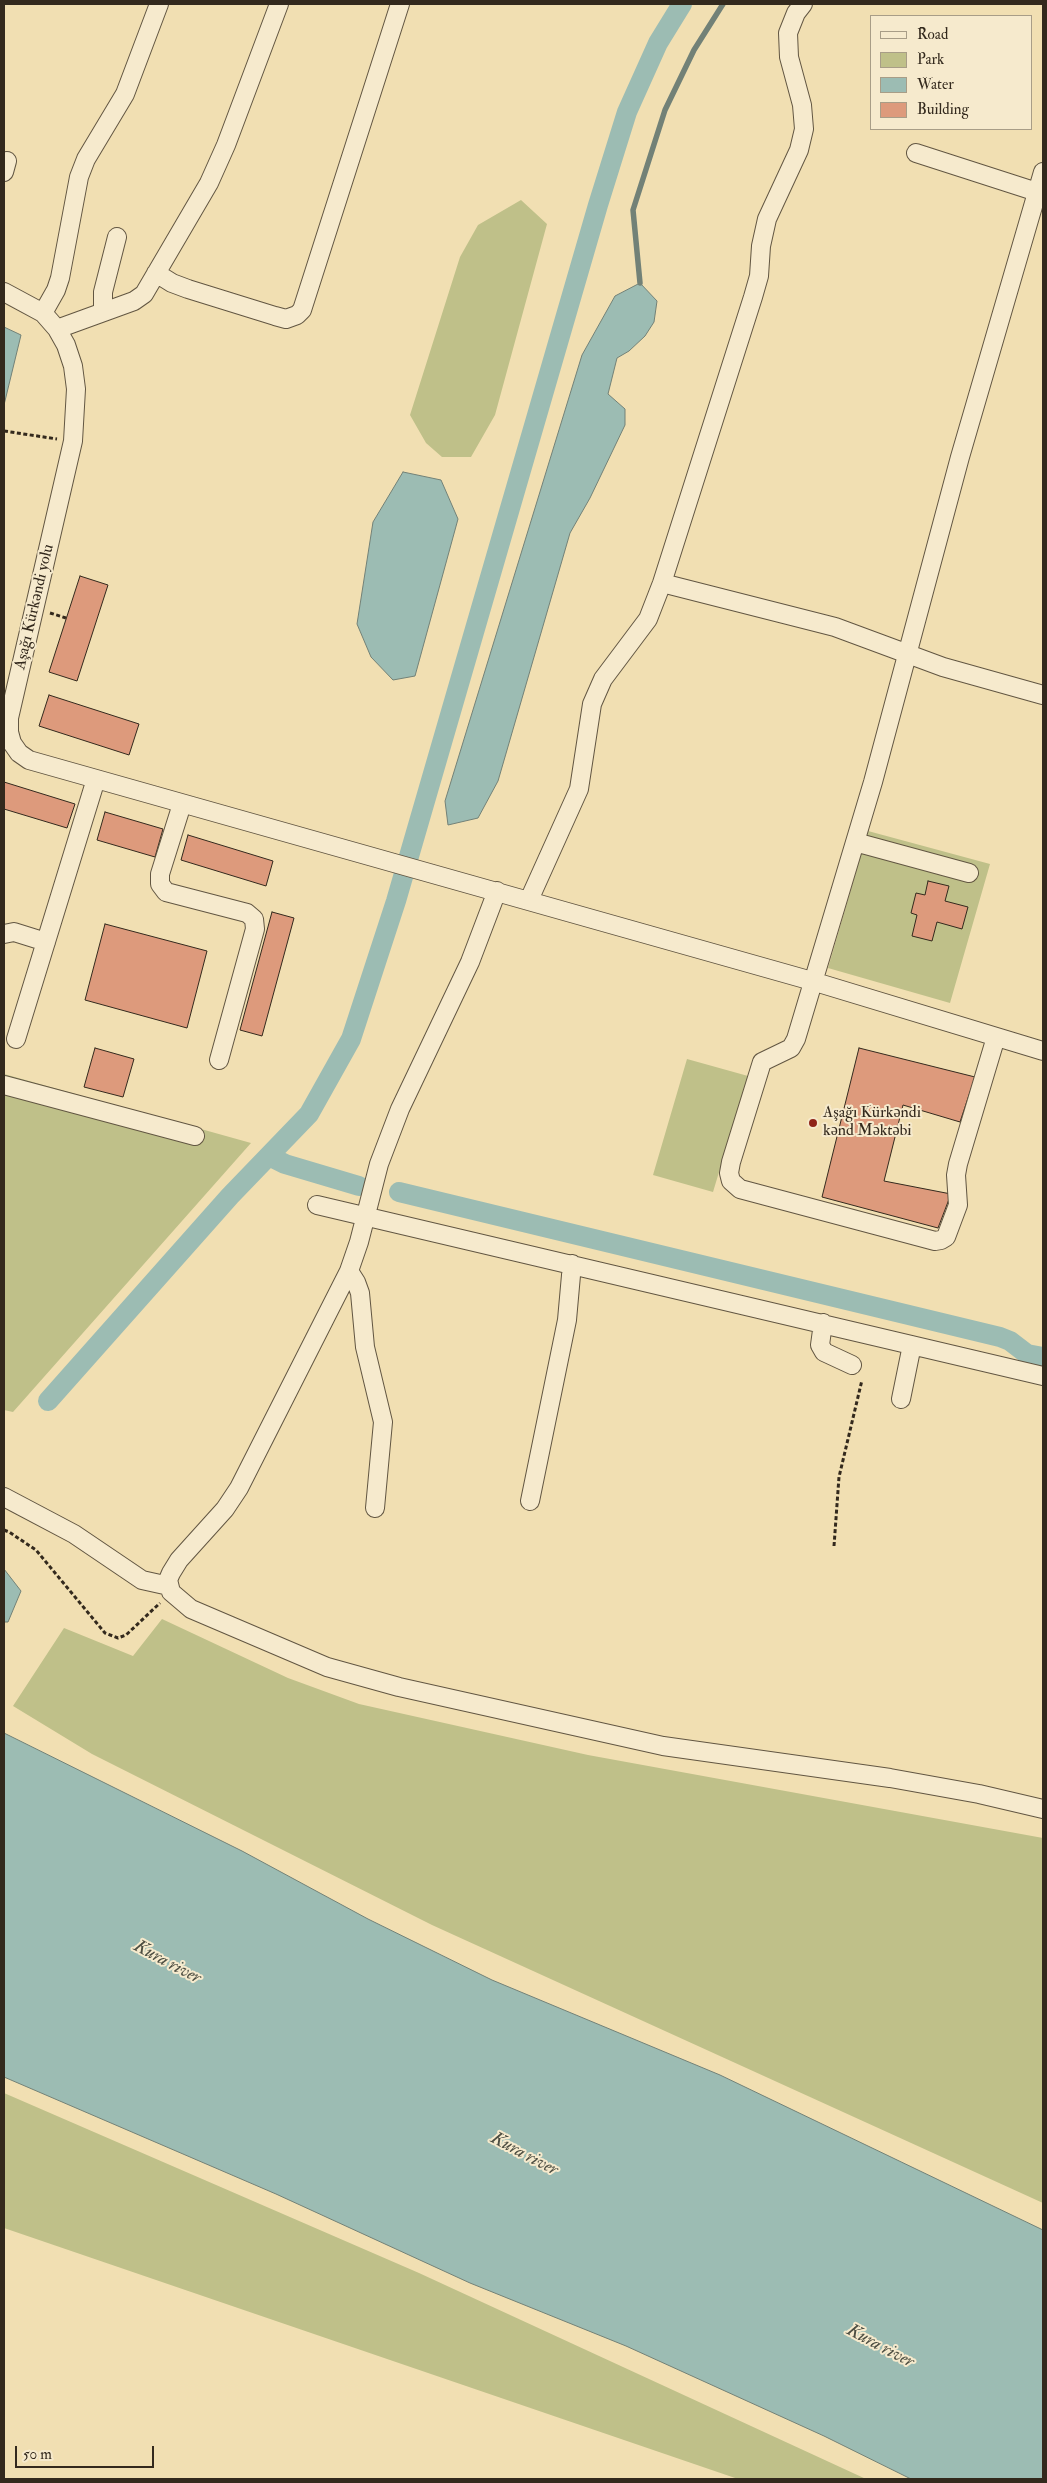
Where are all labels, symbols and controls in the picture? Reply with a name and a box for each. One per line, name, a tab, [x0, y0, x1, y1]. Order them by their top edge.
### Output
legend	[870, 15, 1032, 130]
text: Road	[917, 25, 948, 44]
text: Park	[917, 50, 944, 69]
text: Water	[917, 75, 954, 94]
text: Building	[917, 100, 969, 119]
street label: Aşağı Kürkəndi yolu	[11, 542, 59, 672]
place label: Aşağı Kürkəndi kənd Məktəbi	[823, 1104, 921, 1142]
marker: Aşağı Kürkəndi kənd Məktəbi	[807, 1117, 819, 1129]
water label: Kura river	[130, 1936, 204, 1990]
water label: Kura river	[487, 2128, 561, 2182]
water label: Kura river	[843, 2320, 917, 2374]
scale bar	[18, 2436, 156, 2468]
text: 50 m	[23, 2445, 52, 2464]

